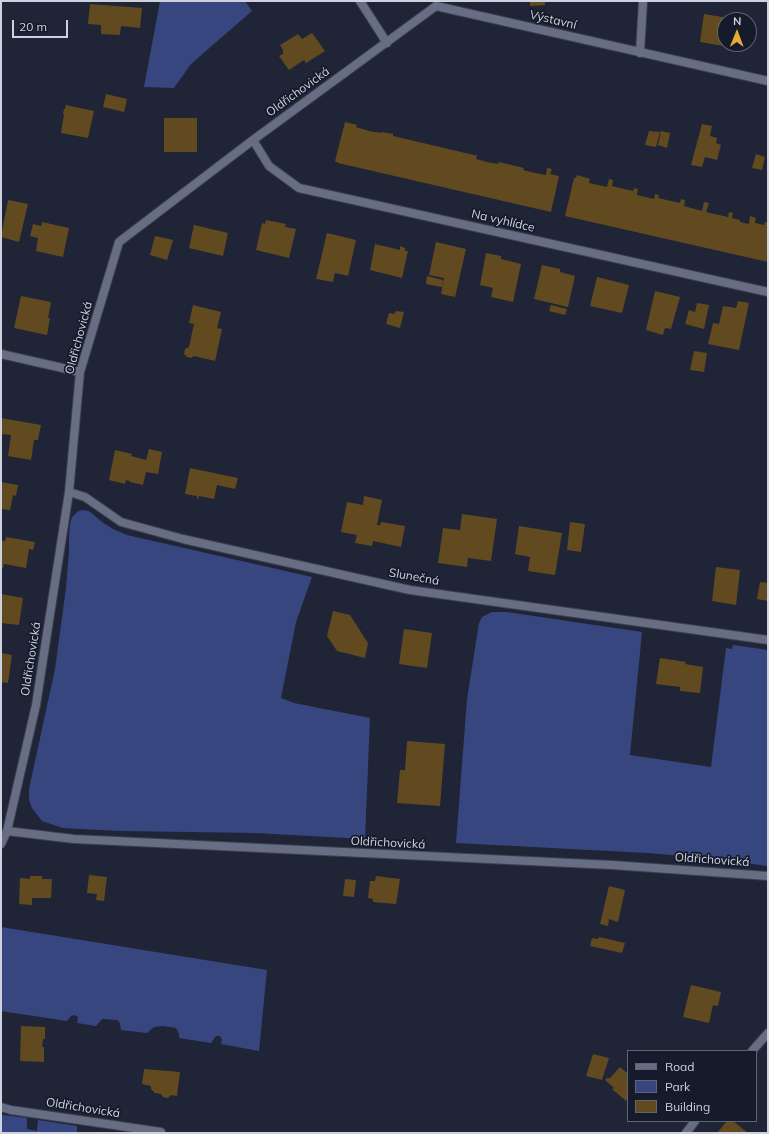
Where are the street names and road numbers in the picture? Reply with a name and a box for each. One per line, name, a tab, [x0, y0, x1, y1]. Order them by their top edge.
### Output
street label: Výstavní	[528, 8, 578, 32]
street label: Oldřichovická	[264, 64, 332, 120]
street label: Na vyhlídce	[470, 207, 536, 235]
street label: Oldřichovická	[62, 300, 96, 376]
street label: Slunečná	[388, 565, 440, 589]
street label: Oldřichovická	[18, 621, 44, 697]
street label: Oldřichovická	[350, 834, 426, 852]
street label: Oldřichovická	[674, 850, 750, 870]
street label: Oldřichovická	[45, 1095, 121, 1121]

